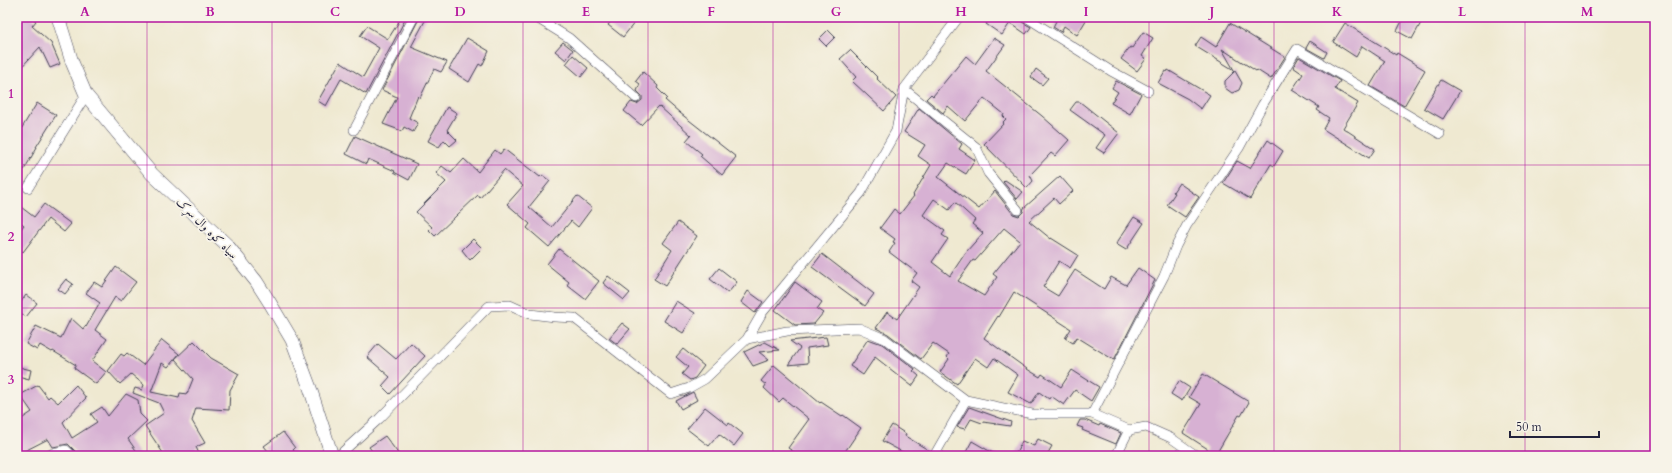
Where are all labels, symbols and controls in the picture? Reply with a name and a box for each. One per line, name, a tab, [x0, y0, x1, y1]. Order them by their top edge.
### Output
text: A	[80, 3, 90, 21]
text: B	[205, 3, 215, 21]
text: C	[330, 3, 340, 21]
text: D	[454, 3, 466, 21]
text: E	[582, 3, 590, 21]
text: F	[707, 3, 715, 21]
text: G	[831, 3, 842, 21]
text: H	[955, 3, 967, 21]
text: I	[1083, 3, 1089, 21]
text: J	[1208, 3, 1215, 21]
text: K	[1332, 3, 1343, 21]
text: L	[1458, 3, 1467, 21]
text: M	[1581, 3, 1594, 21]
text: 1	[8, 85, 14, 103]
street label: سیاه کوه وال سړک	[171, 194, 241, 264]
text: 2	[8, 228, 15, 246]
text: 3	[8, 371, 15, 389]
scale bar	[1510, 413, 1599, 439]
text: 50 m	[1516, 419, 1543, 435]

